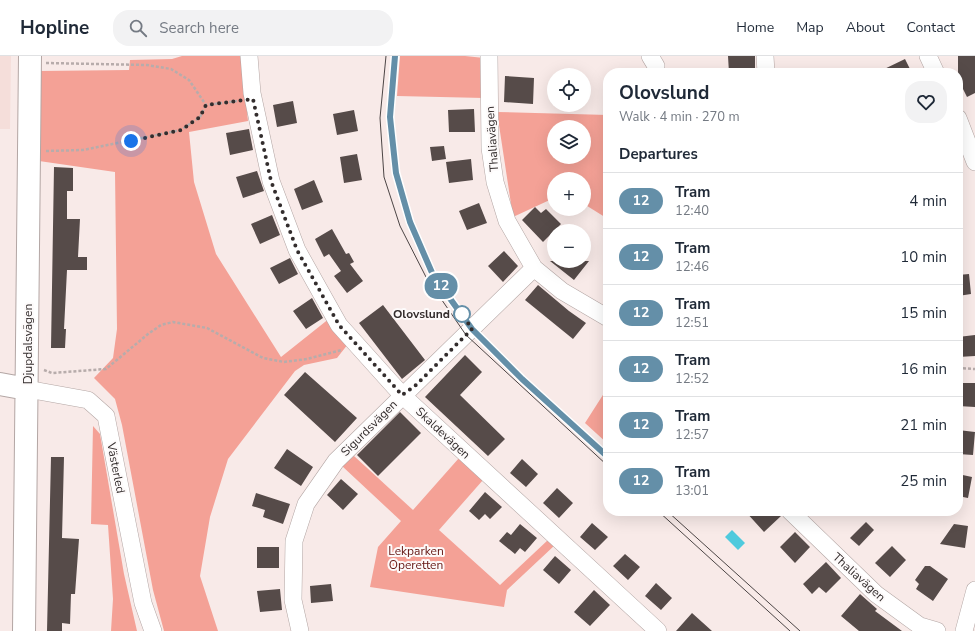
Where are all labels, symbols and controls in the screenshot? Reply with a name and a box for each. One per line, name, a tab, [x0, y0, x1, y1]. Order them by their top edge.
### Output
search box	[113, 10, 393, 46]
text: Hopline	[20, 15, 89, 41]
icon: search	[127, 17, 149, 39]
text: Search here	[159, 18, 239, 38]
text: Home	[736, 18, 774, 37]
text: Map	[796, 18, 824, 37]
text: About	[846, 18, 885, 37]
text: Contact	[907, 18, 955, 37]
map controls	[547, 68, 591, 268]
button: locate	[547, 68, 591, 112]
text: Olovslund	[619, 80, 709, 106]
button: heart	[905, 81, 947, 123]
street label: Thaliavägen	[482, 106, 502, 172]
text: Walk · 4 min · 270 m	[619, 108, 740, 126]
button: layers	[547, 120, 591, 164]
your location	[121, 131, 141, 151]
text: Departures	[619, 144, 698, 164]
button: +	[547, 172, 591, 216]
text: Tram	[675, 182, 710, 202]
text: 12	[633, 191, 649, 210]
text: 4 min	[909, 191, 947, 211]
text: 12:40	[675, 202, 709, 220]
button: −	[547, 224, 591, 268]
text: Tram	[675, 238, 710, 258]
text: 12	[633, 247, 649, 266]
text: 10 min	[900, 247, 947, 267]
text: 12:46	[675, 258, 709, 276]
line badge: 12	[423, 273, 459, 299]
text: 12	[433, 276, 449, 295]
text: Tram	[675, 294, 710, 314]
text: 12	[633, 303, 649, 322]
text: 15 min	[900, 303, 947, 323]
street label: Djupdalsvägen	[20, 304, 36, 384]
marker: Olovslund	[453, 305, 471, 323]
place label: Olovslund	[393, 306, 450, 322]
text: 12:51	[675, 314, 709, 332]
text: Tram	[675, 350, 710, 370]
text: 12	[633, 359, 649, 378]
text: 16 min	[900, 359, 947, 379]
text: 12:52	[675, 370, 709, 388]
street label: Sigurdsvägen	[337, 396, 401, 460]
street label: Skaldevägen	[412, 404, 474, 462]
text: Tram	[675, 406, 710, 426]
text: 12	[633, 415, 649, 434]
text: 21 min	[900, 415, 947, 435]
text: 12:57	[675, 426, 709, 444]
street label: Västerled	[103, 440, 129, 495]
text: Tram	[675, 462, 710, 482]
text: 12	[633, 471, 649, 490]
text: 25 min	[900, 471, 947, 491]
text: 13:01	[675, 482, 709, 500]
park label: Lekparken Operetten	[388, 543, 444, 573]
street label: Thaliavägen	[829, 549, 889, 605]

